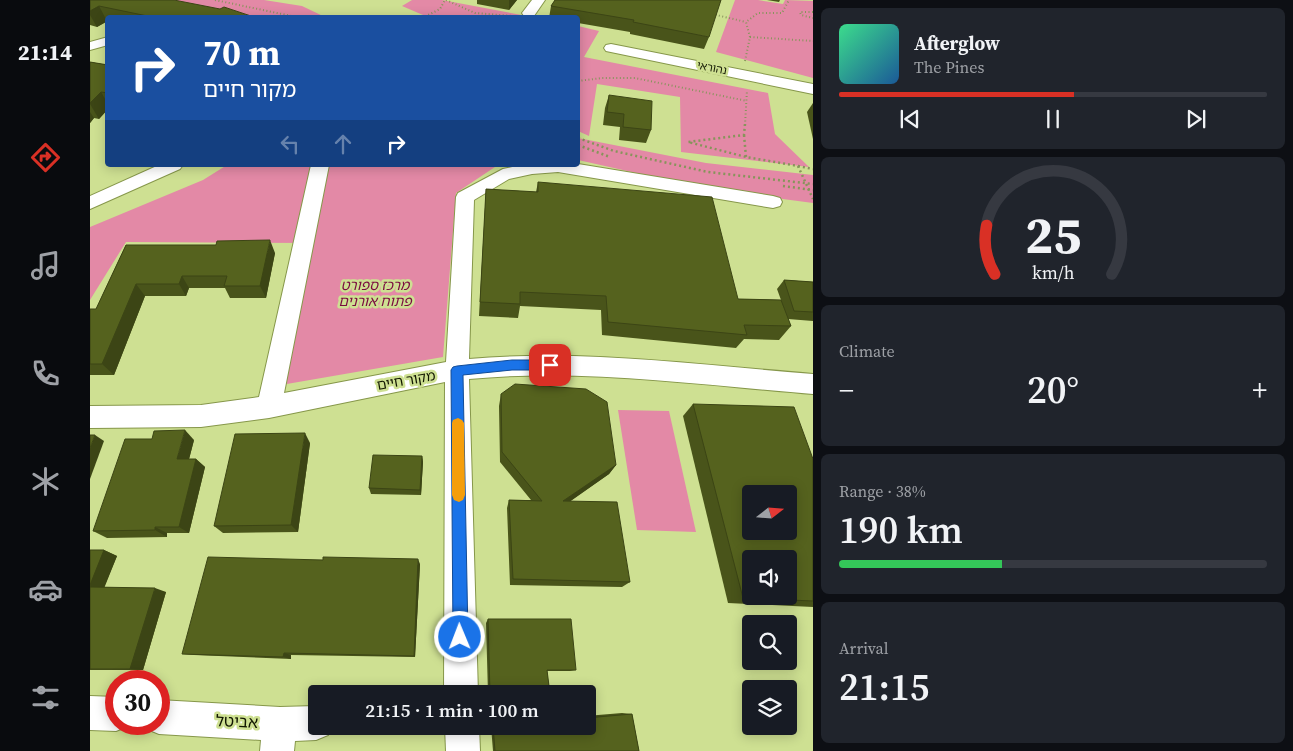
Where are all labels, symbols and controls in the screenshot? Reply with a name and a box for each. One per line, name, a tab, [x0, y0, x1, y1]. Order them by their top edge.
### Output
text: 70 m	[203, 29, 280, 77]
text: Afterglow	[914, 30, 1000, 56]
icon: right	[120, 35, 185, 100]
text: 21:14	[18, 37, 72, 67]
text: The Pines	[914, 56, 984, 78]
street label: נהוראי	[696, 58, 728, 78]
text: מקור חיים	[203, 74, 296, 104]
icon: previous	[896, 105, 924, 133]
icon: pause	[1039, 105, 1067, 133]
icon: next	[1182, 105, 1210, 133]
icon: left	[276, 130, 304, 158]
icon: ahead	[329, 130, 357, 158]
icon: right	[382, 130, 410, 158]
icon: directions	[28, 140, 63, 175]
text: 25	[1025, 199, 1081, 270]
icon: music	[28, 248, 63, 283]
text: km/h	[1032, 260, 1075, 285]
park label: מרכז ספורט פתוח אורנים	[338, 275, 413, 311]
text: Climate	[839, 340, 895, 362]
pin	[529, 344, 571, 386]
icon: arrive	[536, 351, 564, 379]
icon: phone	[28, 356, 63, 391]
text: 20°	[1027, 364, 1079, 416]
street label: מקור חיים	[375, 365, 437, 395]
text: −	[839, 371, 854, 409]
text: +	[1252, 371, 1267, 409]
icon: climate	[28, 464, 63, 499]
text: Range · 38%	[839, 480, 926, 502]
north arrow	[742, 485, 798, 540]
map controls	[742, 485, 797, 735]
text: 190 km	[839, 504, 963, 556]
button: sound	[742, 550, 797, 605]
icon: car	[28, 572, 63, 607]
position arrow	[433, 610, 485, 662]
button: search	[742, 615, 797, 670]
text: Arrival	[839, 637, 888, 659]
text: 21:15	[839, 661, 929, 713]
speed limit sign: 30	[105, 670, 170, 735]
icon: filters	[28, 680, 63, 715]
button: layers	[742, 680, 797, 735]
text: 21:15 · 1 min · 100 m	[365, 697, 539, 723]
street label: אביטל	[215, 709, 259, 733]

